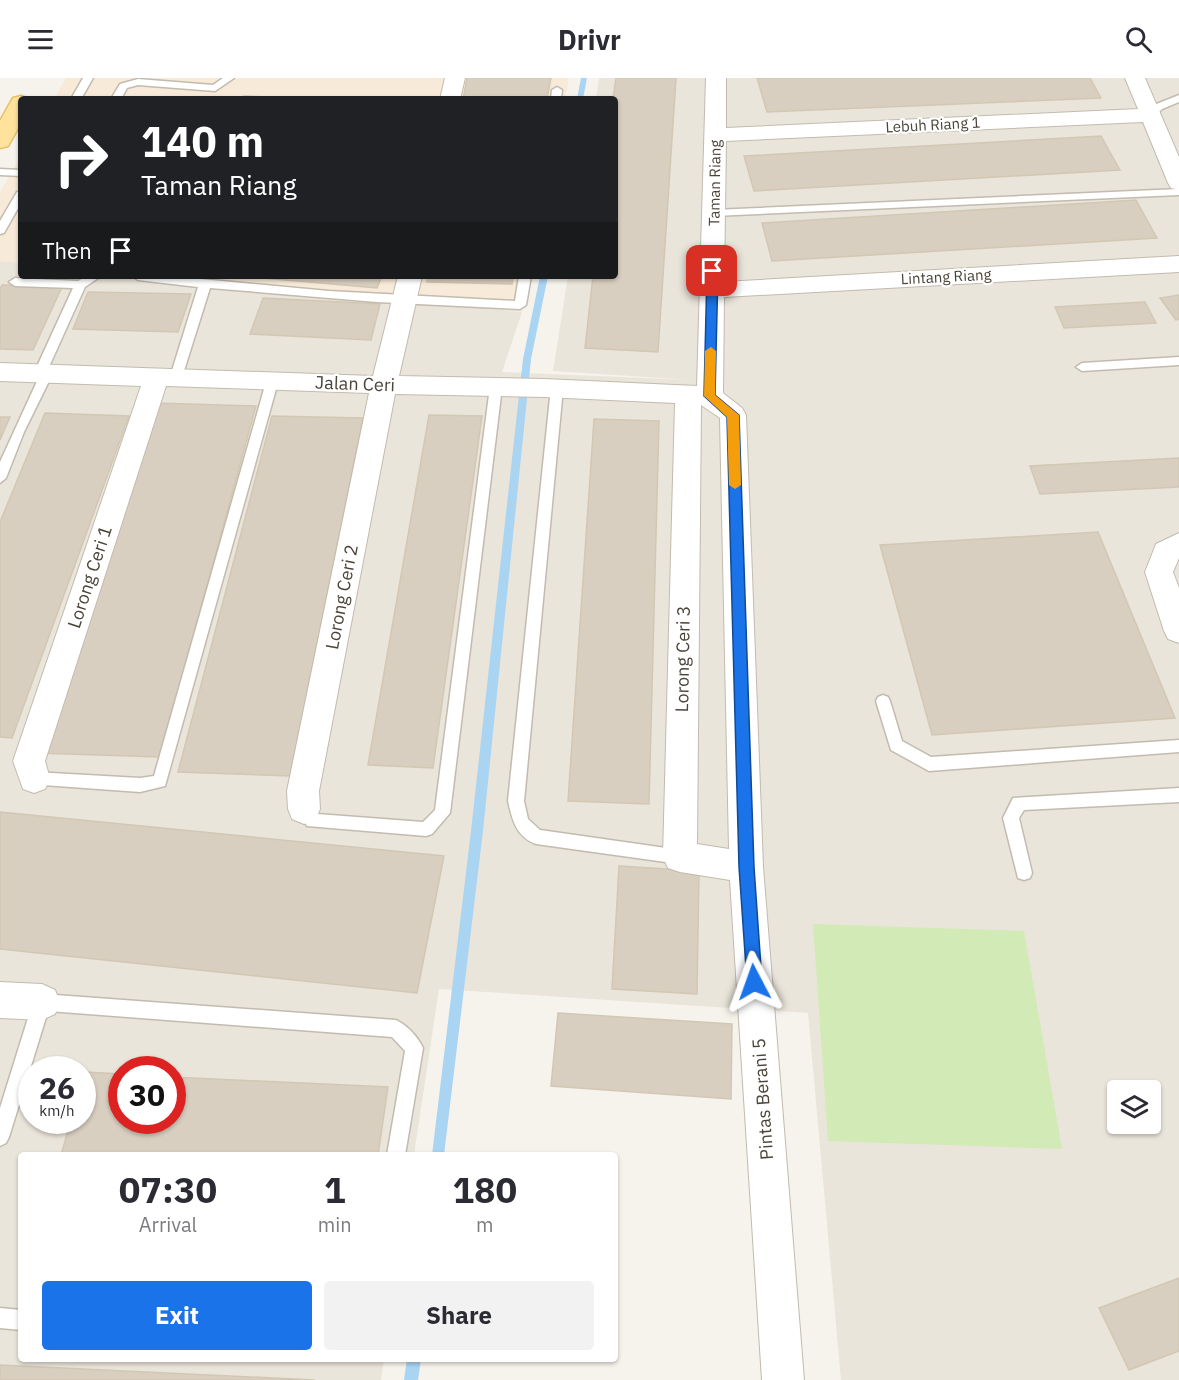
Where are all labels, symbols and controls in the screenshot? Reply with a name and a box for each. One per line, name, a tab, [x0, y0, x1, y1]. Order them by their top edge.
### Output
text: Drivr	[558, 22, 621, 57]
icon: menu	[24, 23, 57, 56]
icon: search	[1122, 23, 1155, 56]
street label: Lebuh Riang 1	[885, 113, 981, 136]
text: 140 m	[141, 114, 264, 169]
icon: right	[42, 120, 120, 198]
street label: Taman Riang	[704, 140, 725, 226]
text: Taman Riang	[141, 167, 297, 202]
icon: arrive	[104, 234, 137, 267]
text: Then	[42, 236, 92, 265]
pin	[686, 245, 737, 296]
icon: arrive	[695, 254, 728, 287]
street label: Lintang Riang	[900, 265, 992, 288]
street label: Jalan Ceri	[315, 371, 395, 396]
street label: Lorong Ceri 1	[62, 523, 117, 631]
street label: Lorong Ceri 2	[320, 542, 363, 651]
street label: Lorong Ceri 3	[670, 605, 695, 713]
position arrow	[722, 950, 786, 1014]
street label: Pintas Berani 5	[747, 1037, 778, 1161]
speed limit sign: 30	[108, 1056, 186, 1134]
text: 26	[39, 1068, 75, 1107]
map controls	[1107, 1080, 1161, 1134]
button: layers	[1107, 1080, 1161, 1134]
text: km/h	[39, 1101, 75, 1120]
text: 07:30	[119, 1166, 217, 1213]
text: 1	[324, 1166, 346, 1213]
text: 180	[452, 1166, 517, 1213]
text: Arrival	[139, 1211, 197, 1238]
text: min	[318, 1211, 352, 1238]
text: m	[476, 1211, 494, 1238]
button: Exit	[42, 1281, 312, 1350]
button: Share	[324, 1281, 594, 1350]

